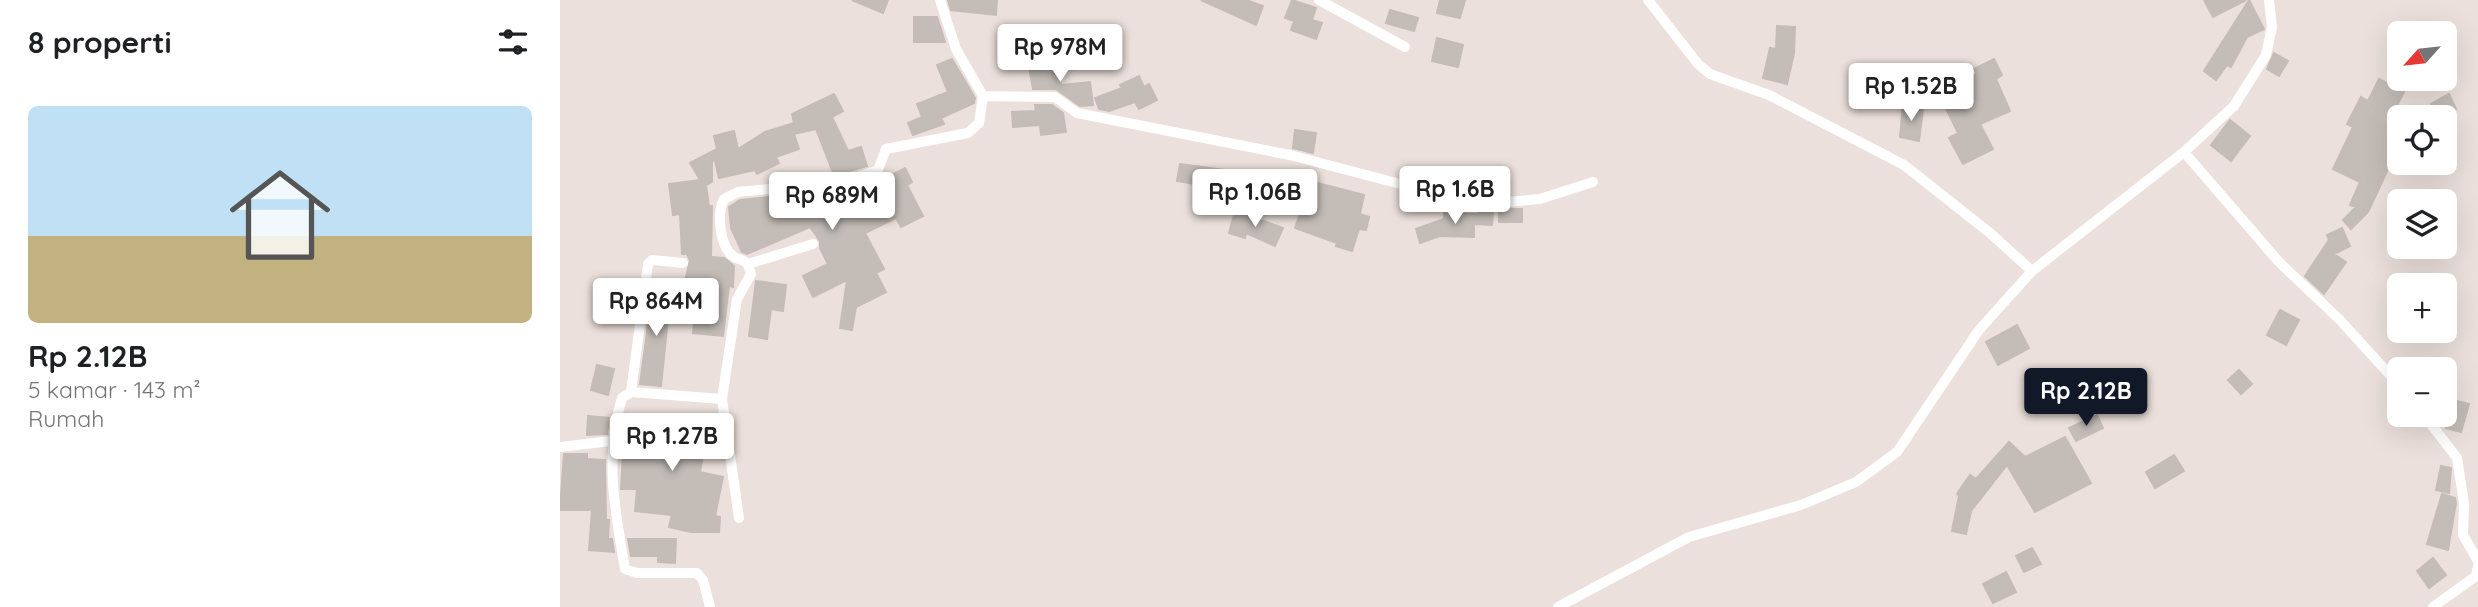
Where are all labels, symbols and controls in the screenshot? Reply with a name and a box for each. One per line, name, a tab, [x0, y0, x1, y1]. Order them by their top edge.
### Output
north arrow	[2387, 21, 2457, 91]
map controls	[2387, 21, 2457, 427]
text: 8 properti	[28, 23, 172, 61]
icon: filters	[494, 23, 532, 61]
pin: Rp 978M	[995, 24, 1125, 84]
text: Rp 978M	[1013, 32, 1107, 61]
pin: Rp 1.52B	[1839, 64, 1983, 123]
text: Rp 1.52B	[1865, 71, 1957, 100]
button: locate	[2387, 105, 2457, 175]
icon: home	[217, 152, 343, 278]
pin: Rp 1.6B	[1390, 166, 1520, 226]
pin: Rp 1.06B	[1183, 170, 1327, 229]
pin: Rp 689M	[767, 173, 897, 232]
text: Rp 1.6B	[1415, 174, 1495, 203]
text: Rp 1.06B	[1208, 177, 1302, 206]
text: Rp 689M	[785, 180, 879, 209]
button: layers	[2387, 189, 2457, 259]
button: +	[2387, 273, 2457, 343]
pin: Rp 864M	[591, 278, 721, 338]
text: Rp 864M	[609, 286, 703, 315]
text: Rp 2.12B	[28, 337, 147, 375]
button: −	[2387, 357, 2457, 427]
pin: Rp 2.12B	[2014, 368, 2158, 428]
text: 5 kamar · 143 m²	[28, 375, 201, 404]
text: Rp 2.12B	[2040, 376, 2132, 405]
text: Rumah	[28, 404, 104, 433]
pin: Rp 1.27B	[600, 414, 744, 473]
text: Rp 1.27B	[626, 421, 718, 450]

